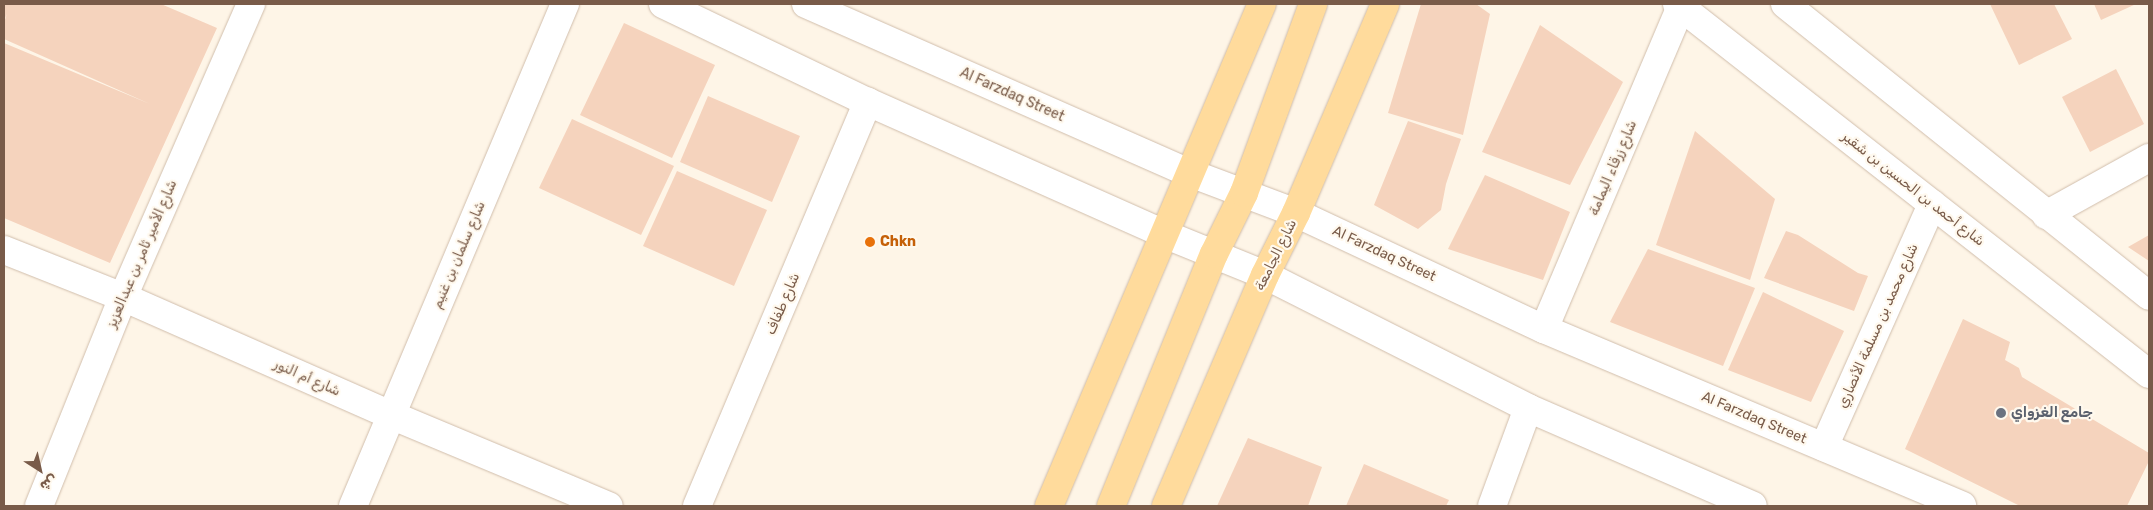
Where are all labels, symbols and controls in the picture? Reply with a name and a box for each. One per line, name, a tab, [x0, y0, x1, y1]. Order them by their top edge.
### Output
street label: Al Farzdaq Street	[957, 64, 1067, 126]
street label: شارع زرقاء اليمامة	[1585, 118, 1641, 218]
street label: شارع أحمد بن الحسين بن شقير	[1838, 128, 1988, 250]
street label: شارع الأمير ثامر بن عبدالعزيز	[103, 178, 181, 330]
street label: شارع سلمان بن غنيم	[429, 199, 489, 311]
street label: شارع الجامعة	[1252, 217, 1300, 293]
street label: Al Farzdaq Street	[1330, 223, 1438, 285]
place label: Chkn	[880, 234, 916, 250]
marker: Chkn	[864, 236, 876, 248]
street label: شارع محمد بن مسلمة الأنصاري	[1834, 241, 1922, 411]
street label: شارع طفاف	[762, 270, 804, 338]
street label: شارع أم النور	[271, 356, 343, 400]
street label: Al Farzdaq Street	[1699, 388, 1809, 448]
place label: جامع الغزواي	[2011, 405, 2093, 421]
marker: جامع الغزواي	[1995, 407, 2007, 419]
north arrow	[15, 445, 65, 495]
text: ش	[37, 471, 61, 495]

